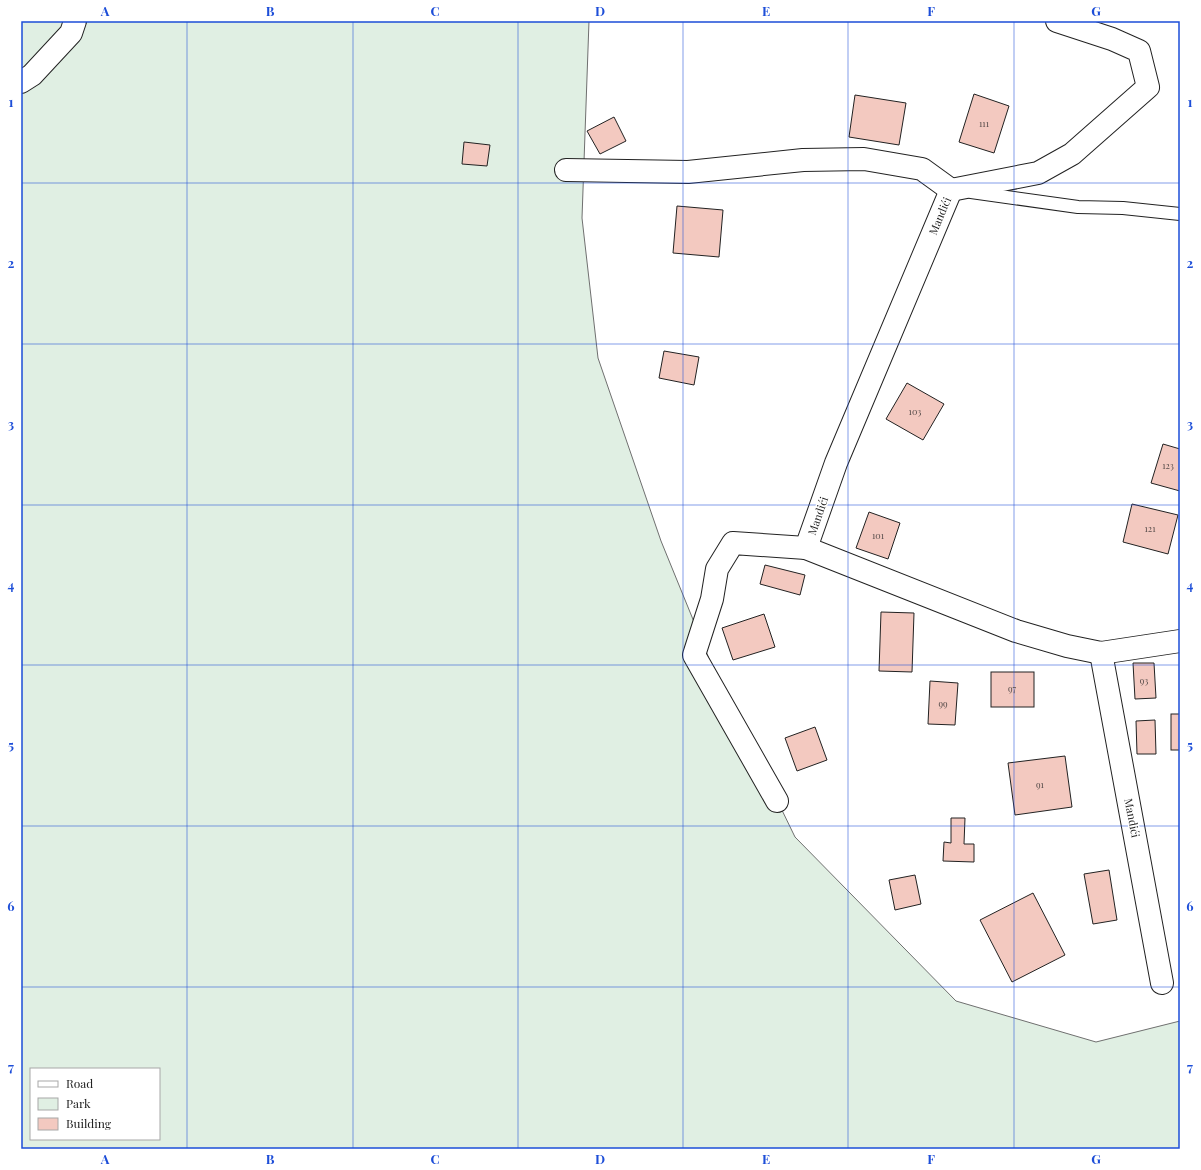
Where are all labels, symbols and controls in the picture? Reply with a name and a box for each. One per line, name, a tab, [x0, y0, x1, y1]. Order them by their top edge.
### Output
text: A	[100, 2, 110, 19]
text: B	[266, 2, 275, 19]
text: C	[430, 2, 440, 19]
text: D	[595, 2, 605, 19]
text: E	[762, 2, 770, 19]
text: F	[927, 2, 935, 19]
text: G	[1091, 2, 1101, 19]
text: 1	[9, 93, 14, 110]
text: 1	[1188, 93, 1193, 110]
house number: 111	[979, 117, 990, 129]
street label: Mandići	[925, 195, 954, 237]
text: 2	[8, 254, 15, 271]
text: 2	[1187, 254, 1194, 271]
house number: 103	[909, 405, 921, 417]
text: 3	[8, 415, 14, 432]
text: 3	[1187, 415, 1193, 432]
house number: 123	[1162, 459, 1174, 471]
street label: Mandići	[804, 495, 831, 537]
house number: 121	[1145, 522, 1156, 534]
house number: 101	[872, 529, 885, 541]
text: 4	[8, 576, 15, 593]
text: 4	[1187, 576, 1194, 593]
house number: 93	[1140, 674, 1148, 686]
house number: 97	[1008, 682, 1016, 694]
house number: 99	[938, 697, 948, 709]
text: 5	[8, 736, 14, 753]
text: 5	[1187, 736, 1193, 753]
house number: 91	[1036, 778, 1045, 790]
street label: Mandići	[1121, 797, 1144, 839]
text: 6	[7, 897, 15, 914]
text: 6	[1186, 897, 1194, 914]
text: 7	[8, 1058, 14, 1075]
text: 7	[1187, 1058, 1193, 1075]
legend	[30, 1068, 160, 1140]
text: Road	[66, 1075, 93, 1091]
text: Park	[66, 1095, 91, 1111]
text: Building	[66, 1115, 112, 1131]
text: A	[100, 1150, 110, 1167]
text: B	[266, 1150, 275, 1167]
text: C	[430, 1150, 440, 1167]
text: D	[595, 1150, 605, 1167]
text: E	[762, 1150, 770, 1167]
text: F	[927, 1150, 935, 1167]
text: G	[1091, 1150, 1101, 1167]

